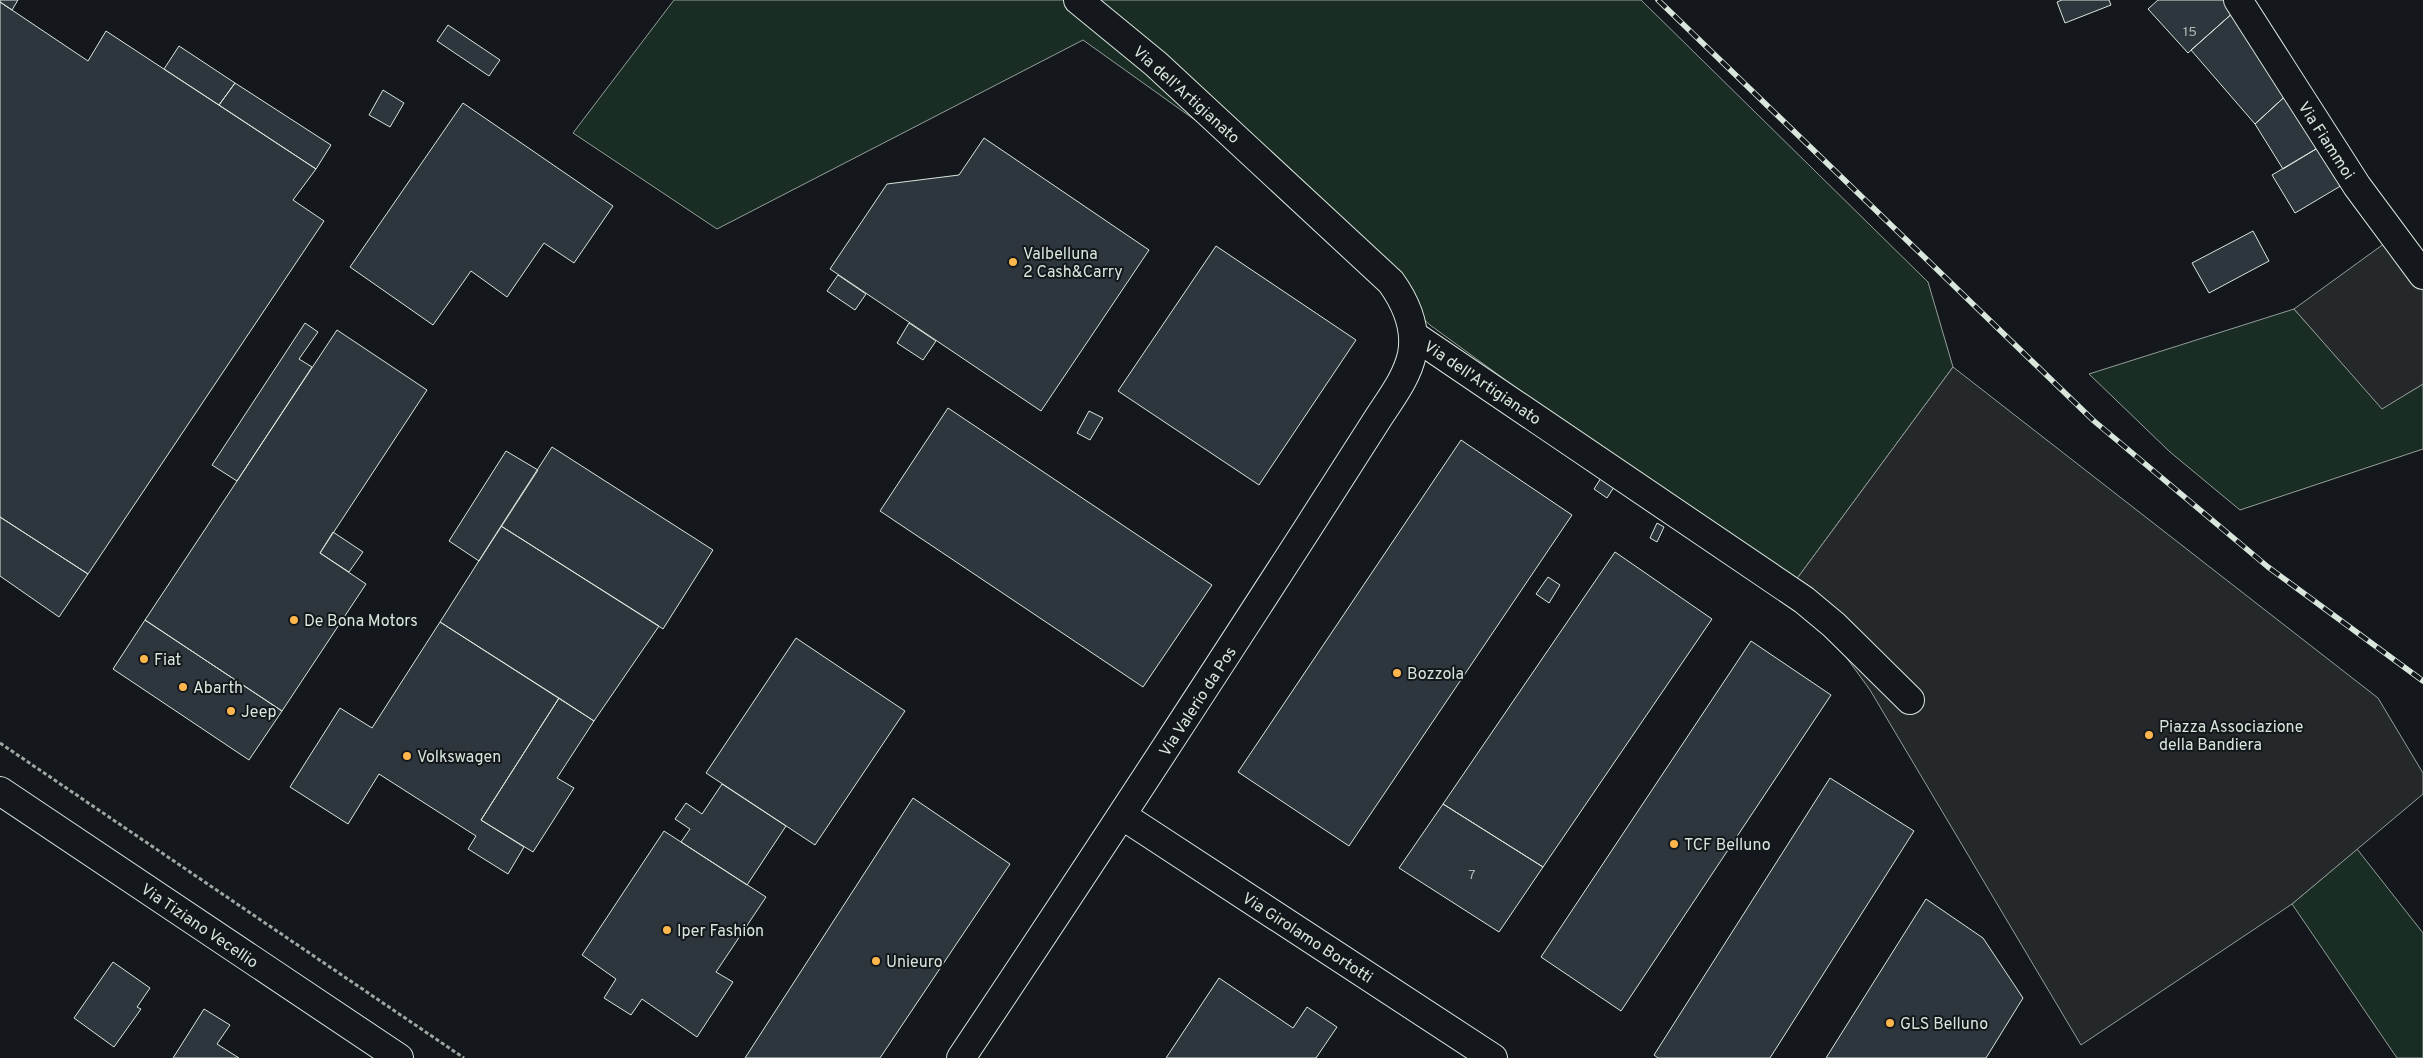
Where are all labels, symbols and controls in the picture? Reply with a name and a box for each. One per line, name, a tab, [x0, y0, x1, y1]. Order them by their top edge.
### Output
house number: 15	[2183, 24, 2197, 41]
street label: Via dell'Artigianato	[1128, 42, 1243, 149]
street label: Via Fiammoi	[2293, 98, 2358, 184]
place label: Valbelluna 2 Cash&Carry	[1023, 245, 1123, 283]
marker: Valbelluna 2 Cash&Carry	[1007, 256, 1019, 268]
street label: Via dell'Artigianato	[1420, 337, 1544, 430]
place label: De Bona Motors	[304, 612, 418, 632]
marker: De Bona Motors	[288, 614, 300, 626]
street label: Via Valerio da Pos	[1156, 643, 1242, 761]
place label: Fiat	[154, 651, 181, 671]
marker: Fiat	[138, 653, 150, 665]
place label: Bozzola	[1407, 665, 1464, 685]
marker: Bozzola	[1391, 667, 1403, 679]
place label: Abarth	[193, 679, 243, 699]
marker: Abarth	[177, 681, 189, 693]
place label: Jeep	[241, 703, 276, 723]
marker: Jeep	[225, 705, 237, 717]
place label: Piazza Associazione della Bandiera	[2159, 718, 2303, 756]
marker: Piazza Associazione della Bandiera	[2143, 729, 2155, 741]
place label: Volkswagen	[417, 748, 501, 768]
marker: Volkswagen	[401, 750, 413, 762]
place label: TCF Belluno	[1684, 836, 1771, 856]
marker: TCF Belluno	[1668, 838, 1680, 850]
house number: 7	[1468, 867, 1476, 884]
street label: Via Tiziano Vecellio	[136, 880, 261, 973]
street label: Via Girolamo Bortotti	[1238, 889, 1376, 988]
place label: Iper Fashion	[677, 922, 764, 942]
marker: Iper Fashion	[661, 924, 673, 936]
place label: Unieuro	[886, 953, 943, 973]
marker: Unieuro	[870, 955, 882, 967]
place label: GLS Belluno	[1900, 1015, 1988, 1035]
marker: GLS Belluno	[1884, 1017, 1896, 1029]

